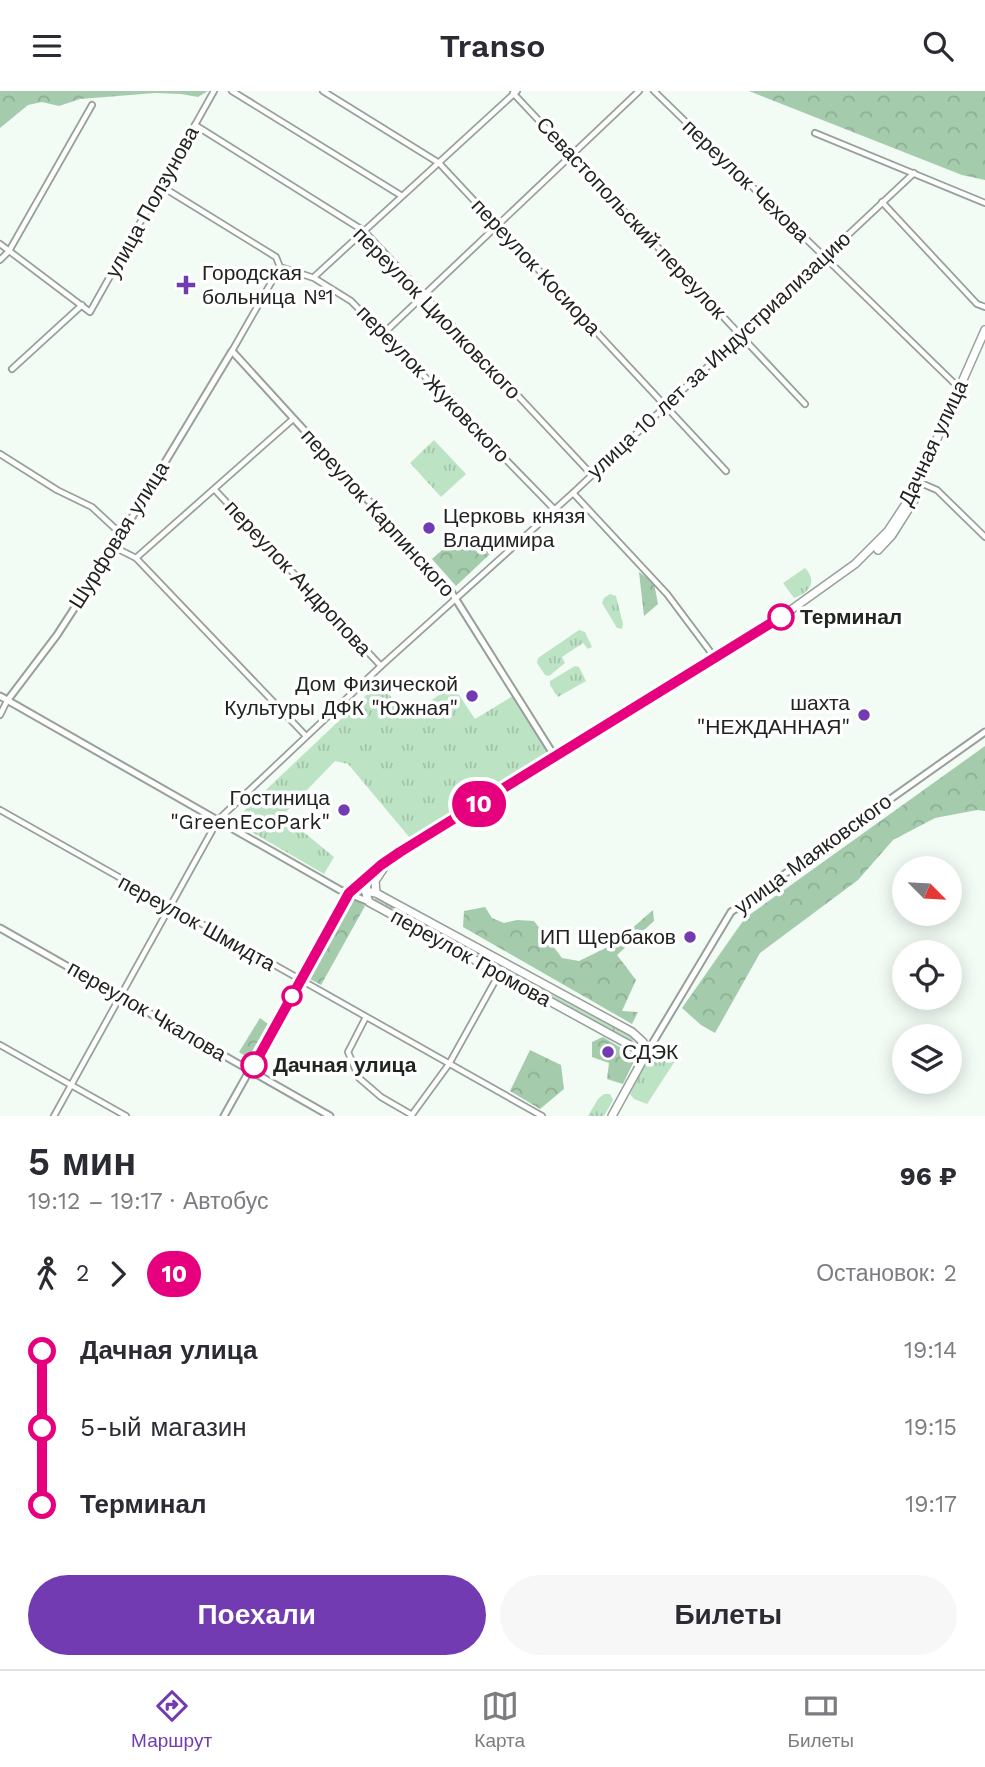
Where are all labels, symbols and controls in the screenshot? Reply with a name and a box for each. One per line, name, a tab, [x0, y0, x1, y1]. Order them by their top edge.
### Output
icon: menu	[28, 27, 66, 65]
text: Transo	[440, 27, 545, 65]
icon: search	[919, 27, 957, 65]
street label: Севастопольский переулок	[531, 112, 732, 324]
street label: переулок Чехова	[678, 114, 815, 248]
street label: улица Ползунова	[100, 121, 204, 282]
street label: переулок Косиора	[467, 193, 606, 340]
street label: переулок Циолковского	[348, 221, 526, 404]
street label: улица 10 лет за Индустриализацию	[582, 226, 855, 483]
place label: Городская больница №1	[202, 260, 334, 309]
marker: Городская больница №1	[176, 275, 196, 295]
street label: переулок Жуковского	[352, 300, 515, 467]
street label: Дачная улица	[892, 376, 973, 510]
street label: переулок Карпинского	[296, 423, 460, 602]
street label: Шурфовая улица	[63, 456, 174, 613]
street label: переулок Андропова	[220, 495, 377, 661]
place label: Церковь князя Владимира	[443, 503, 585, 552]
marker: Церковь князя Владимира	[421, 520, 437, 536]
marker: Терминал	[768, 604, 794, 630]
place label: Терминал	[800, 604, 902, 629]
place label: Дом Физической Культуры ДФК "Южная"	[224, 671, 458, 720]
marker: Дом Физической Культуры ДФК "Южная"	[464, 688, 480, 704]
place label: шахта "НЕЖДАННАЯ"	[697, 690, 850, 739]
marker: шахта "НЕЖДАННАЯ"	[856, 707, 872, 723]
line badge: 10	[448, 781, 510, 827]
place label: Гостиница "GreenEcoPark"	[170, 785, 330, 834]
street label: улица Маяковского	[729, 788, 896, 919]
text: 10	[466, 790, 492, 818]
marker: Гостиница "GreenEcoPark"	[336, 802, 352, 818]
north arrow	[892, 856, 962, 926]
map controls	[892, 856, 962, 1094]
street label: переулок Шмидта	[114, 869, 280, 976]
street label: переулок Громова	[387, 903, 556, 1012]
place label: ИП Щербаков	[540, 924, 676, 949]
marker: ИП Щербаков	[682, 929, 698, 945]
button: locate	[892, 940, 962, 1010]
street label: переулок Чкалова	[64, 955, 231, 1066]
unlabelled marker	[282, 986, 302, 1006]
button: layers	[892, 1024, 962, 1094]
place label: СДЭК	[622, 1039, 679, 1064]
marker: СДЭК	[600, 1044, 616, 1060]
marker: Дачная улица	[241, 1052, 267, 1078]
place label: Дачная улица	[273, 1052, 417, 1077]
text: 5 мин	[28, 1140, 136, 1184]
text: 96 ₽	[900, 1161, 957, 1191]
text: 19:12 – 19:17 · Автобус	[28, 1188, 268, 1215]
icon: walk	[28, 1255, 66, 1293]
icon: forward	[99, 1255, 137, 1293]
text: 2	[76, 1260, 89, 1287]
text: 10	[161, 1260, 187, 1288]
text: Остановок: 2	[816, 1260, 957, 1287]
text: Дачная улица	[80, 1335, 258, 1365]
text: 19:14	[904, 1337, 957, 1364]
text: 5-ый магазин	[80, 1412, 247, 1442]
text: 19:15	[905, 1414, 957, 1441]
text: Терминал	[80, 1489, 206, 1519]
text: 19:17	[905, 1491, 957, 1518]
button: Поехали	[28, 1575, 486, 1655]
button: Билеты	[500, 1575, 957, 1655]
tab: Маршрут	[131, 1687, 212, 1752]
tab: Карта	[474, 1687, 525, 1752]
tab: Билеты	[787, 1687, 854, 1752]

